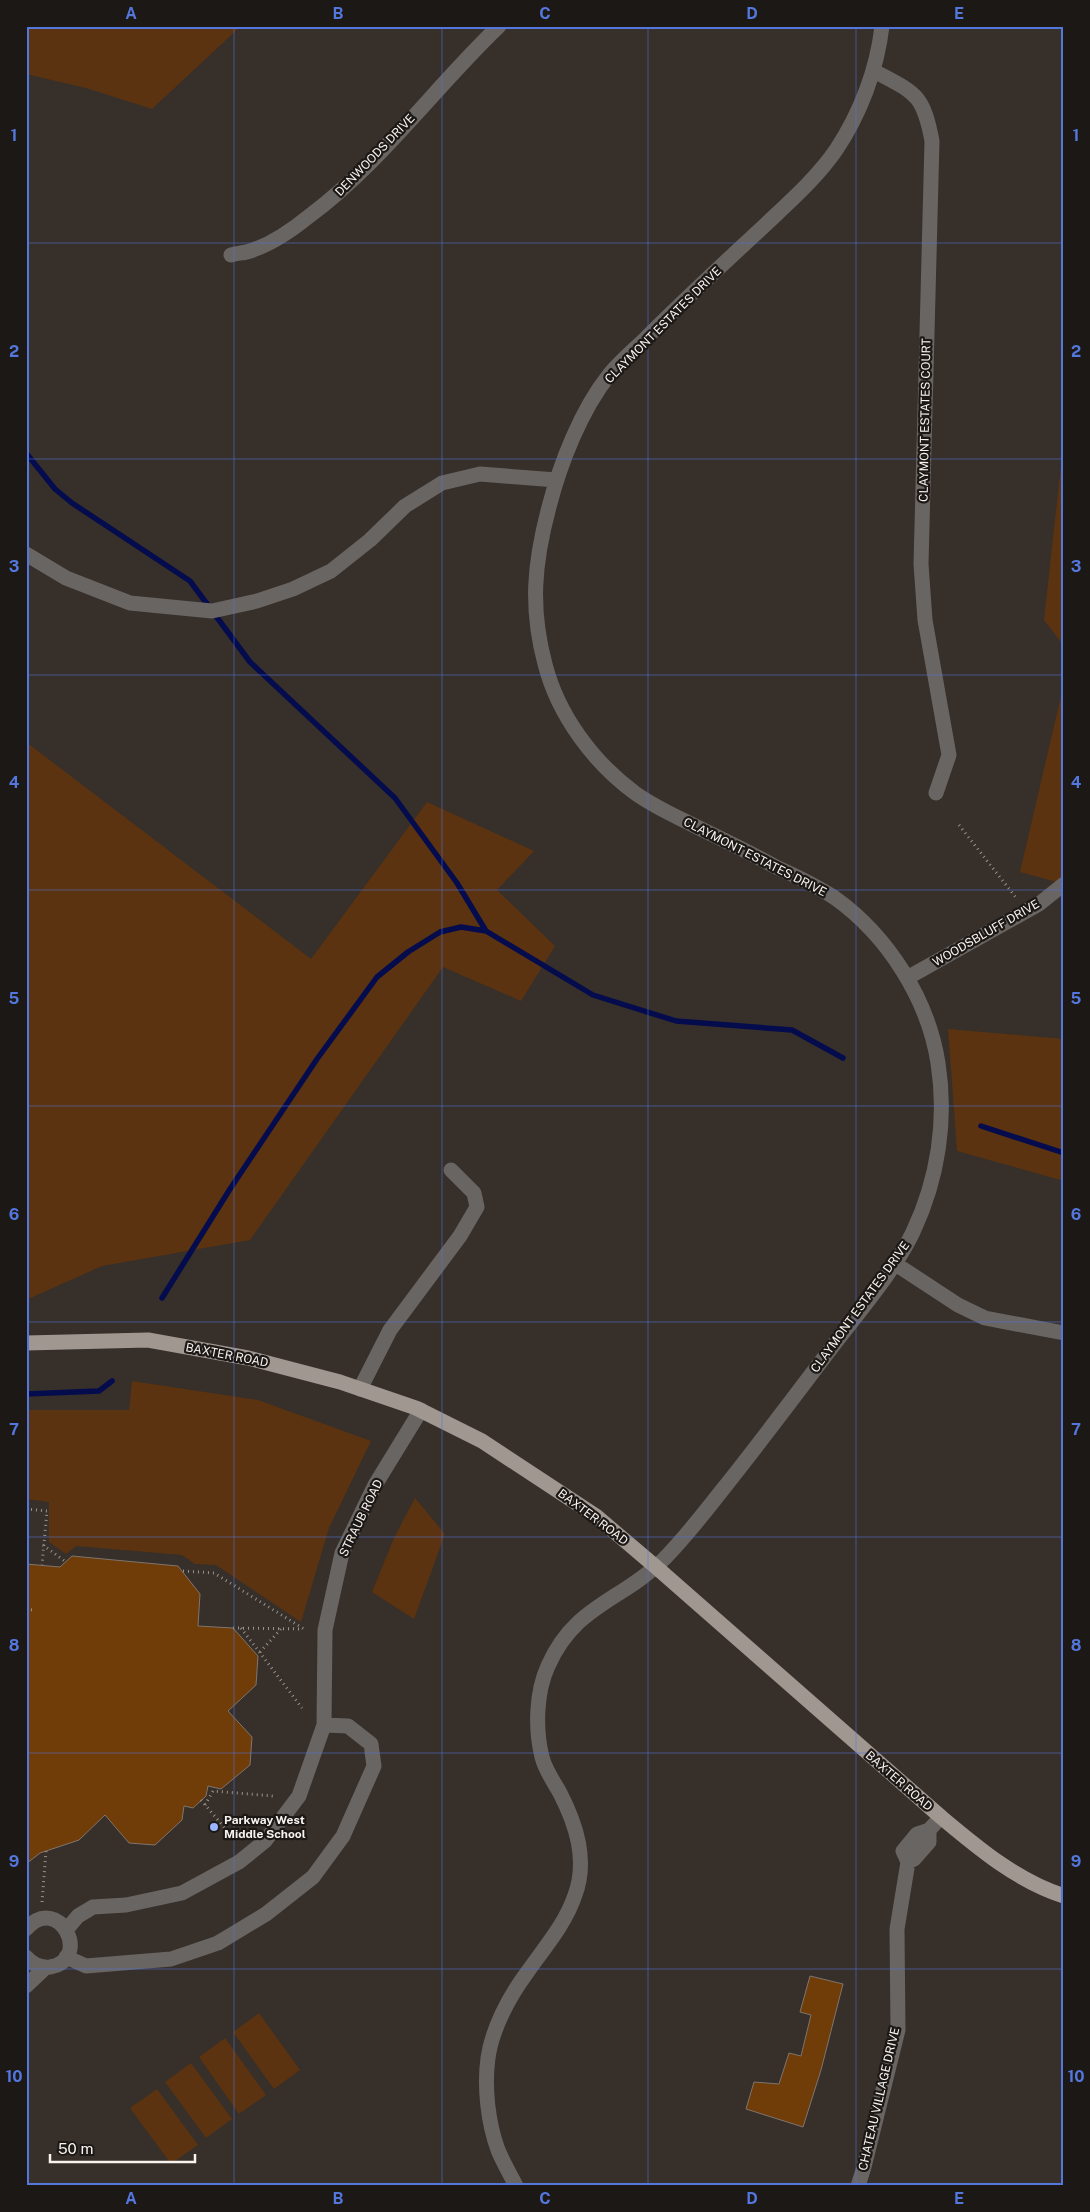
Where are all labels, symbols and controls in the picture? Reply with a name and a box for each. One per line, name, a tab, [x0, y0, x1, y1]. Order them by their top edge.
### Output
text: A	[125, 4, 137, 23]
text: B	[333, 4, 344, 23]
text: C	[539, 4, 551, 23]
text: D	[746, 4, 758, 23]
text: E	[954, 4, 964, 23]
street label: DENWOODS DRIVE	[332, 111, 418, 199]
text: 1	[11, 126, 17, 145]
text: 1	[1073, 126, 1079, 145]
street label: CLAYMONT ESTATES DRIVE	[602, 264, 724, 386]
street label: CLAYMONT ESTATES COURT	[917, 338, 933, 502]
text: 2	[9, 342, 19, 361]
text: 2	[1071, 342, 1081, 361]
text: 3	[9, 557, 19, 576]
text: 3	[1071, 557, 1081, 576]
text: 4	[9, 773, 20, 792]
text: 4	[1071, 773, 1082, 792]
street label: CLAYMONT ESTATES DRIVE	[681, 815, 829, 899]
street label: WOODSBLUFF DRIVE	[930, 897, 1042, 969]
text: 5	[9, 989, 20, 1008]
text: 5	[1071, 989, 1082, 1008]
text: 6	[9, 1205, 19, 1224]
text: 6	[1071, 1205, 1081, 1224]
street label: CLAYMONT ESTATES DRIVE	[808, 1239, 912, 1375]
street label: BAXTER ROAD	[184, 1340, 270, 1370]
text: 7	[9, 1420, 19, 1439]
text: 7	[1071, 1420, 1081, 1439]
street label: STRAUB ROAD	[336, 1477, 386, 1559]
street label: BAXTER ROAD	[555, 1486, 631, 1548]
text: 8	[9, 1636, 20, 1655]
text: 8	[1071, 1636, 1082, 1655]
street label: BAXTER ROAD	[863, 1748, 935, 1814]
place label: Parkway West Middle School	[224, 1813, 306, 1841]
marker: Parkway West Middle School	[208, 1821, 220, 1833]
text: 9	[9, 1852, 19, 1871]
text: 9	[1071, 1852, 1081, 1871]
street label: CHATEAU VILLAGE DRIVE	[856, 2026, 902, 2172]
text: 10	[5, 2067, 23, 2086]
text: 10	[1067, 2067, 1085, 2086]
scale bar	[50, 2132, 195, 2164]
text: 50 m	[58, 2140, 93, 2157]
text: A	[125, 2189, 137, 2208]
text: B	[333, 2189, 344, 2208]
text: C	[539, 2189, 551, 2208]
text: D	[746, 2189, 758, 2208]
text: E	[954, 2189, 964, 2208]

